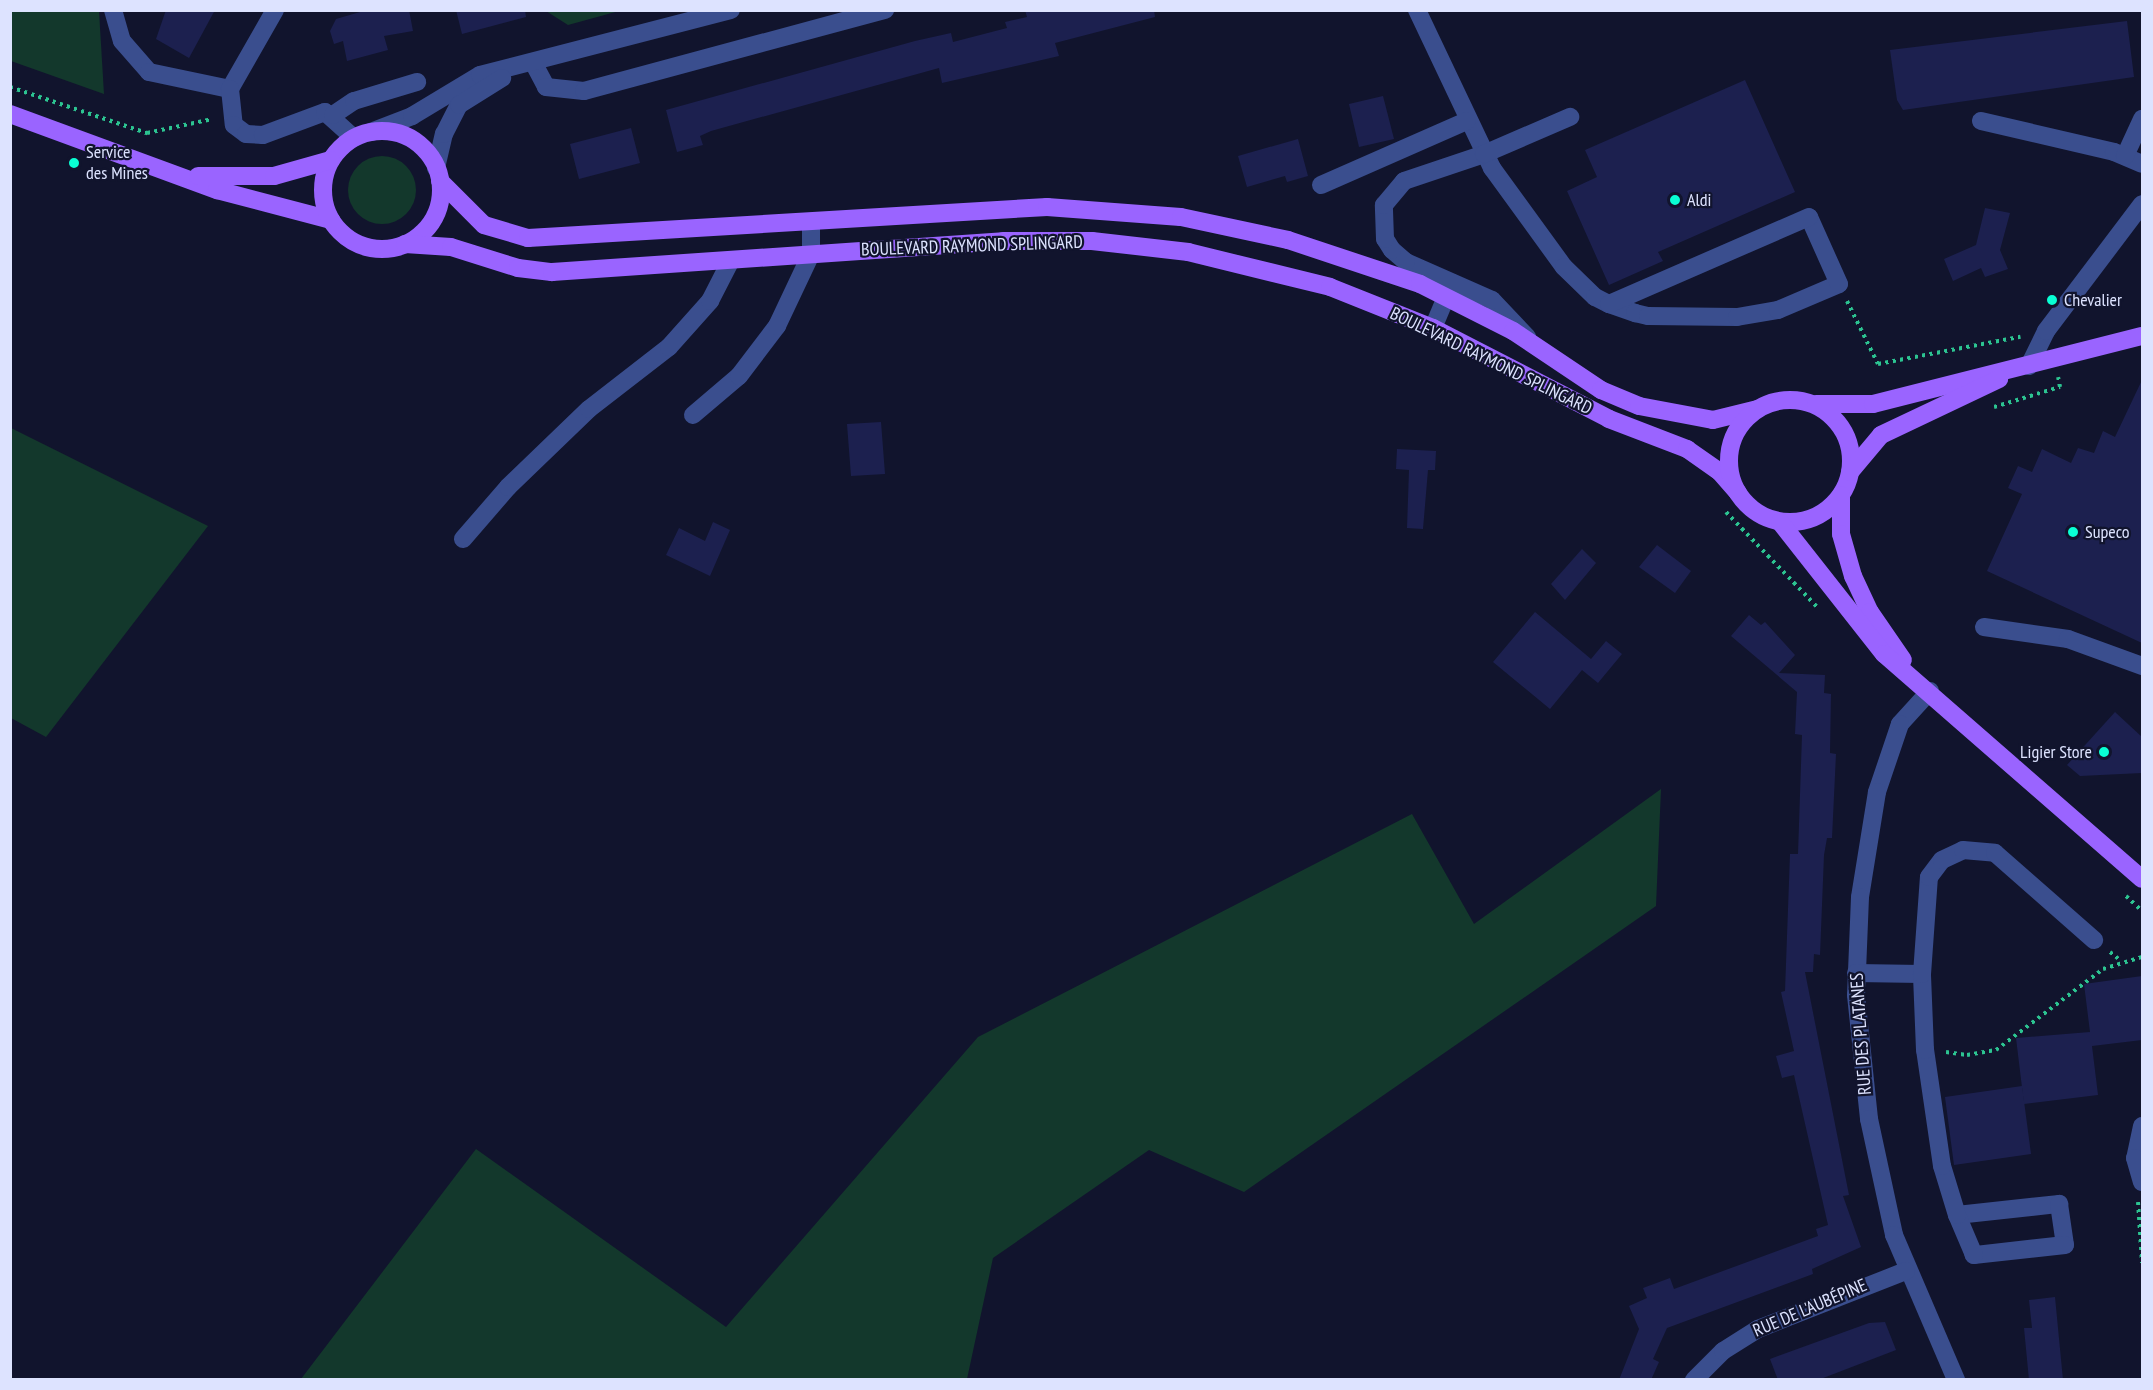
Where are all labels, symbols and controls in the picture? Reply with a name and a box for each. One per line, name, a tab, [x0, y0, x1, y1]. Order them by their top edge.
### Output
place label: Service des Mines	[86, 142, 148, 184]
marker: Service des Mines	[67, 156, 81, 170]
place label: Aldi	[1687, 189, 1711, 211]
marker: Aldi	[1668, 193, 1682, 207]
street label: BOULEVARD RAYMOND SPLINGARD	[861, 231, 1083, 261]
place label: Chevalier	[2064, 289, 2122, 311]
marker: Chevalier	[2045, 293, 2059, 307]
street label: BOULEVARD RAYMOND SPLINGARD	[1387, 303, 1595, 419]
place label: Supeco	[2085, 521, 2130, 543]
marker: Supeco	[2066, 525, 2080, 539]
place label: Ligier Store	[2020, 741, 2092, 763]
marker: Ligier Store	[2097, 745, 2111, 759]
street label: RUE DES PLATANES	[1846, 972, 1876, 1096]
street label: RUE DE L'AUBÉPINE	[1750, 1274, 1870, 1342]

